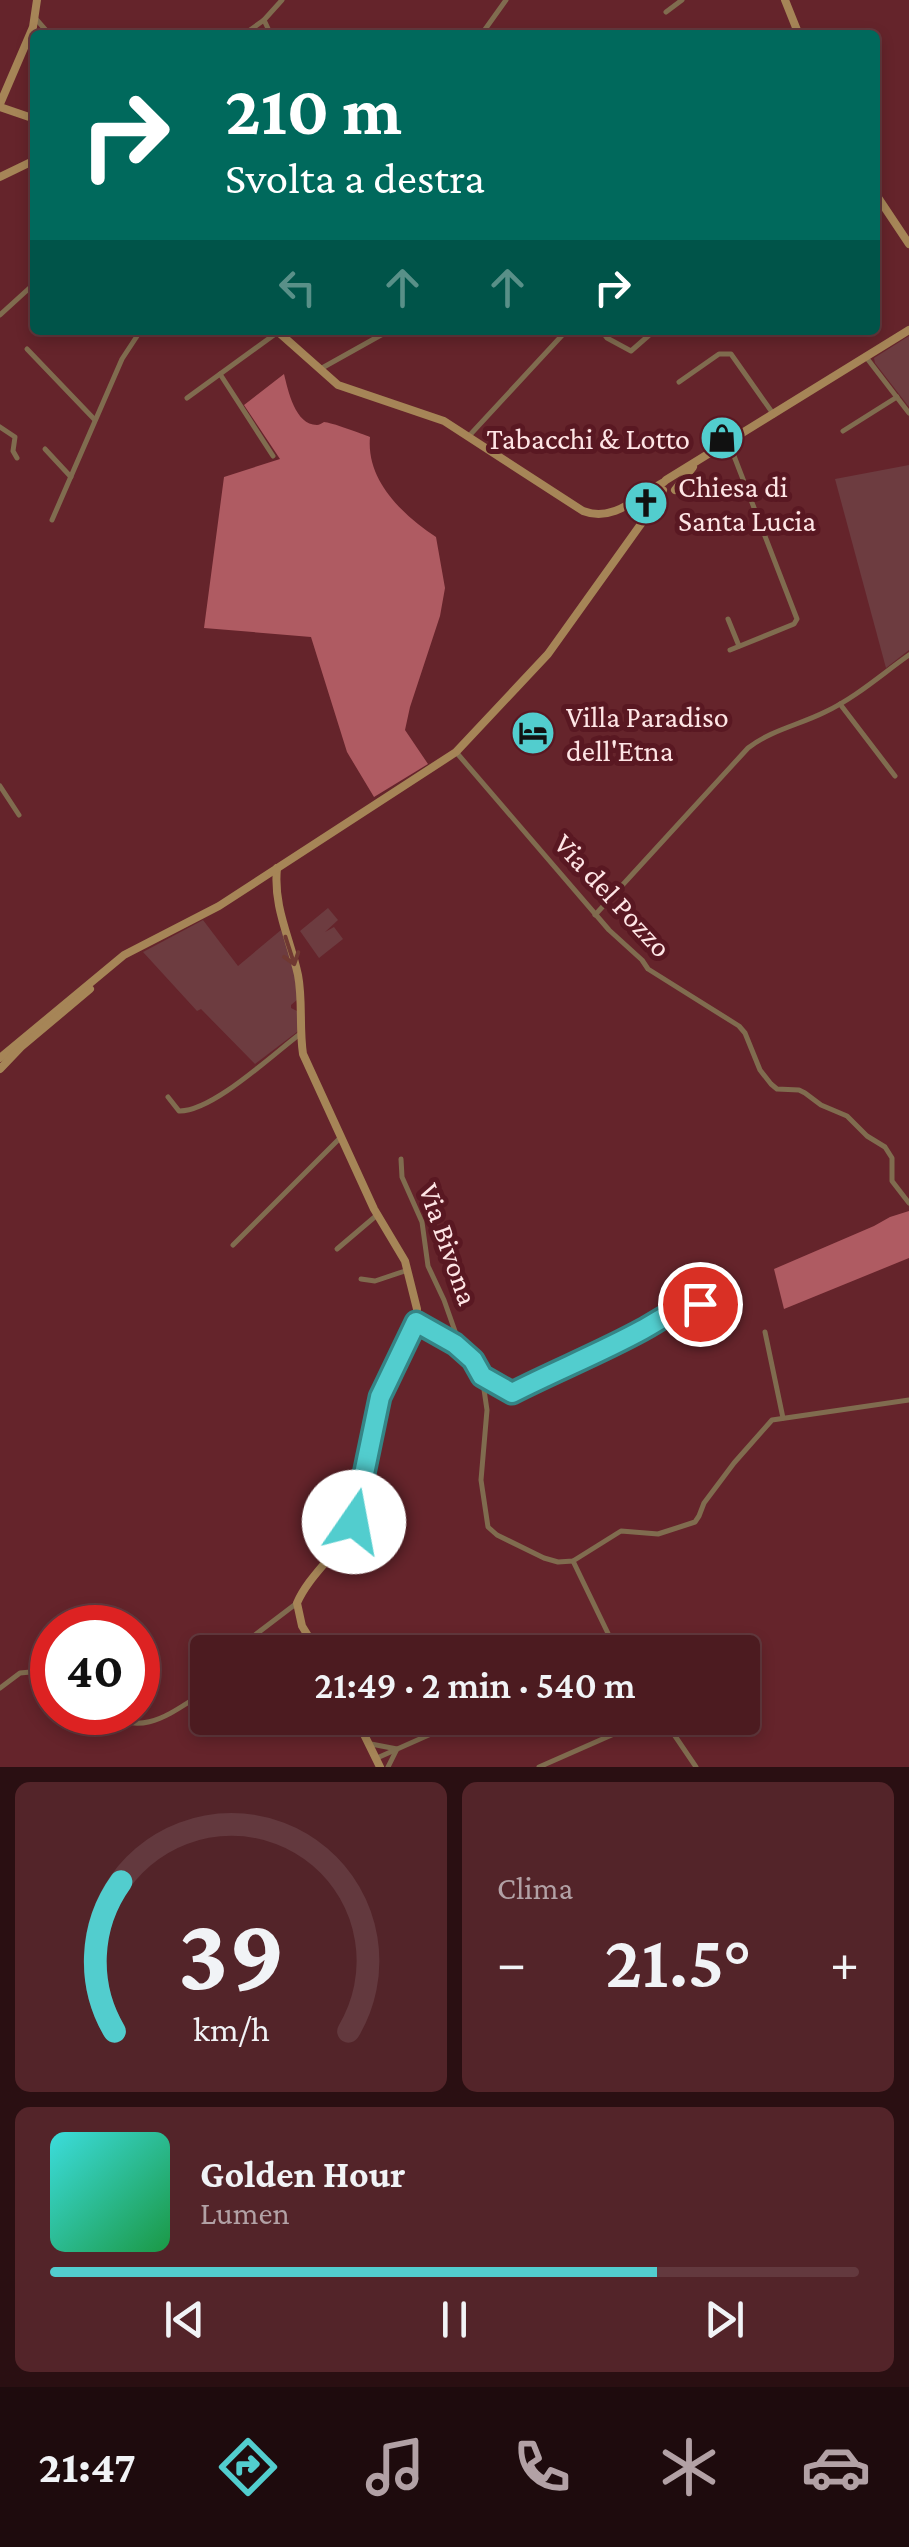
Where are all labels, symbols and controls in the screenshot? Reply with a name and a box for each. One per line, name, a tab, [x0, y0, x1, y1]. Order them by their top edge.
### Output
icon: right	[60, 70, 190, 200]
text: 210 m	[225, 71, 402, 149]
text: Svolta a destra	[225, 153, 485, 203]
icon: left	[270, 260, 325, 315]
icon: ahead	[375, 260, 430, 315]
icon: ahead	[480, 260, 535, 315]
icon: right	[585, 260, 640, 315]
shop icon: Tabacchi & Lotto	[699, 415, 745, 461]
place label: Tabacchi & Lotto	[486, 422, 690, 455]
place label: Chiesa di Santa Lucia	[678, 470, 816, 537]
church icon: Chiesa di Santa Lucia	[623, 480, 669, 526]
place label: Villa Paradiso dell'Etna	[566, 700, 729, 767]
hotel icon: Villa Paradiso dell'Etna	[510, 710, 556, 756]
street label: Via del Pozzo	[548, 827, 678, 963]
one-way arrow	[283, 934, 301, 966]
street label: Via Bivona	[413, 1179, 485, 1309]
pin	[658, 1262, 743, 1347]
icon: arrive	[673, 1277, 728, 1332]
position arrow	[302, 1470, 406, 1574]
speed limit sign: 40	[30, 1605, 160, 1735]
text: 21:49 · 2 min · 540 m	[314, 1664, 636, 1706]
text: Clima	[497, 1870, 573, 1906]
text: 39	[177, 1896, 285, 2011]
text: 21.5°	[605, 1920, 751, 2003]
text: −	[497, 1932, 526, 1993]
text: +	[830, 1932, 859, 1993]
text: km/h	[192, 2009, 270, 2049]
text: Golden Hour	[200, 2153, 406, 2195]
text: Lumen	[200, 2195, 290, 2231]
icon: previous	[157, 2292, 212, 2347]
icon: pause	[427, 2292, 482, 2347]
icon: next	[697, 2292, 752, 2347]
icon: directions	[213, 2432, 283, 2502]
icon: music	[360, 2432, 430, 2502]
icon: phone	[507, 2432, 577, 2502]
icon: climate	[654, 2432, 724, 2502]
icon: car	[801, 2432, 871, 2502]
text: 21:47	[38, 2442, 136, 2492]

